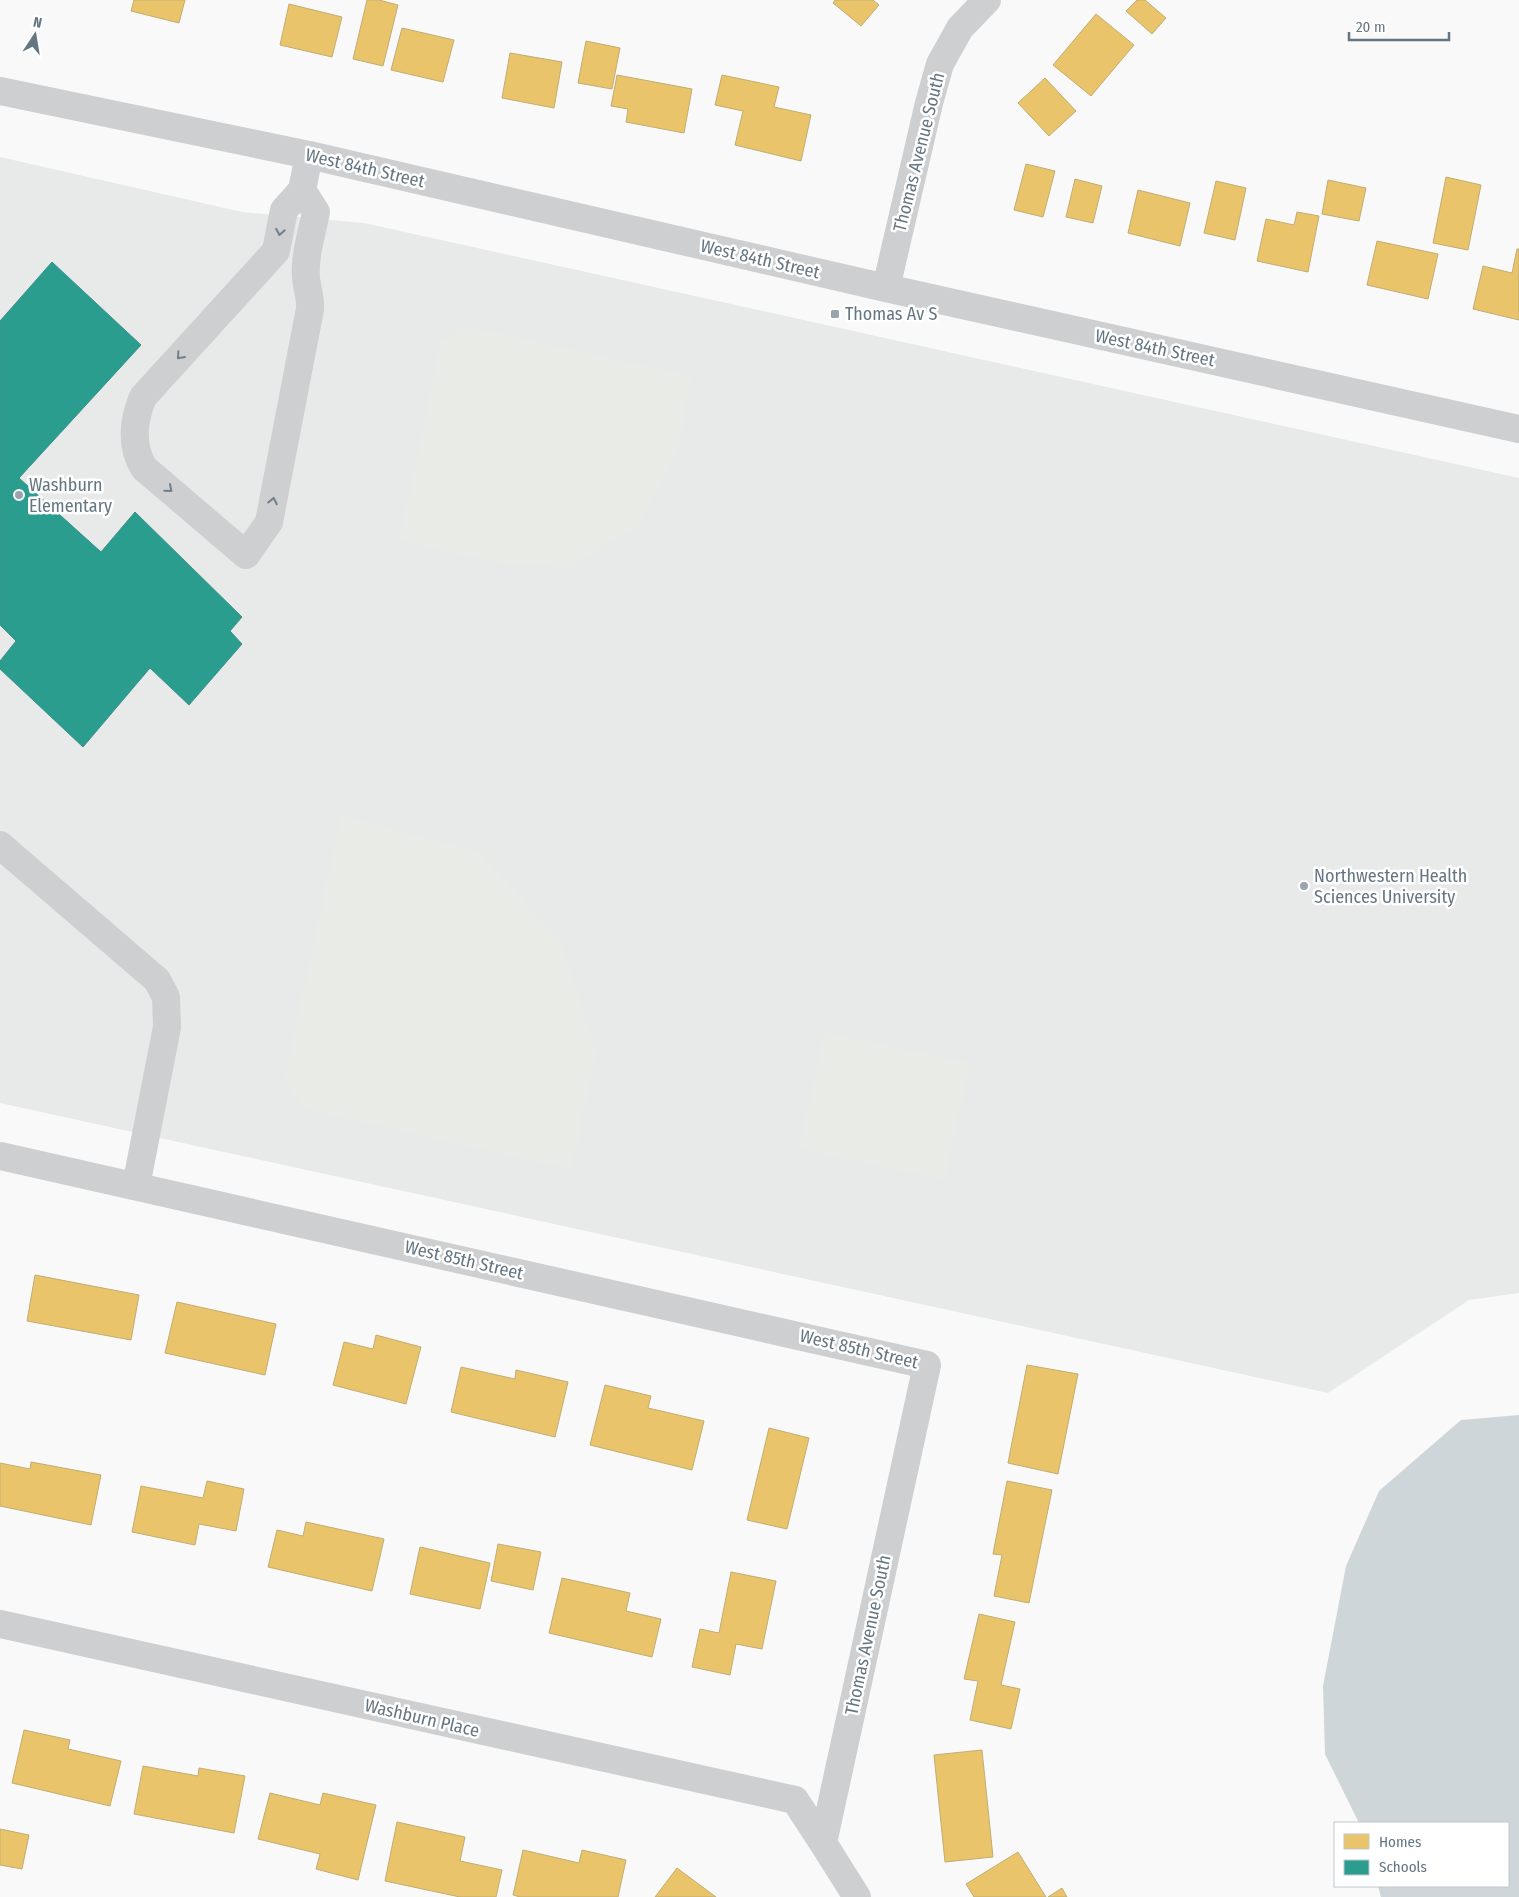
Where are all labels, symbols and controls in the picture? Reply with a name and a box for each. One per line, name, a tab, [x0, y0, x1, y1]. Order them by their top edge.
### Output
north arrow	[10, 10, 60, 60]
scale bar	[1349, 10, 1449, 42]
text: N	[32, 14, 43, 32]
text: 20 m	[1356, 18, 1386, 36]
street label: Thomas Avenue South	[889, 70, 949, 234]
street label: West 84th Street	[303, 144, 427, 192]
one-way arrow	[276, 227, 286, 236]
street label: West 84th Street	[698, 235, 822, 283]
place label: Thomas Av S	[845, 303, 937, 325]
marker: Thomas Av S	[829, 308, 841, 320]
street label: West 84th Street	[1093, 325, 1217, 371]
one-way arrow	[177, 351, 186, 360]
place label: Washburn Elementary	[29, 474, 112, 517]
one-way arrow	[163, 484, 172, 492]
marker: Washburn Elementary	[13, 489, 25, 501]
one-way arrow	[267, 496, 278, 505]
place label: Northwestern Health Sciences University	[1314, 865, 1467, 908]
marker: Northwestern Health Sciences University	[1298, 880, 1310, 892]
street label: West 85th Street	[403, 1236, 526, 1284]
street label: West 85th Street	[798, 1325, 921, 1373]
street label: Thomas Avenue South	[840, 1553, 896, 1717]
street label: Washburn Place	[363, 1694, 481, 1742]
legend	[1334, 1822, 1509, 1887]
text: Homes	[1379, 1833, 1421, 1851]
text: Schools	[1379, 1858, 1427, 1876]

